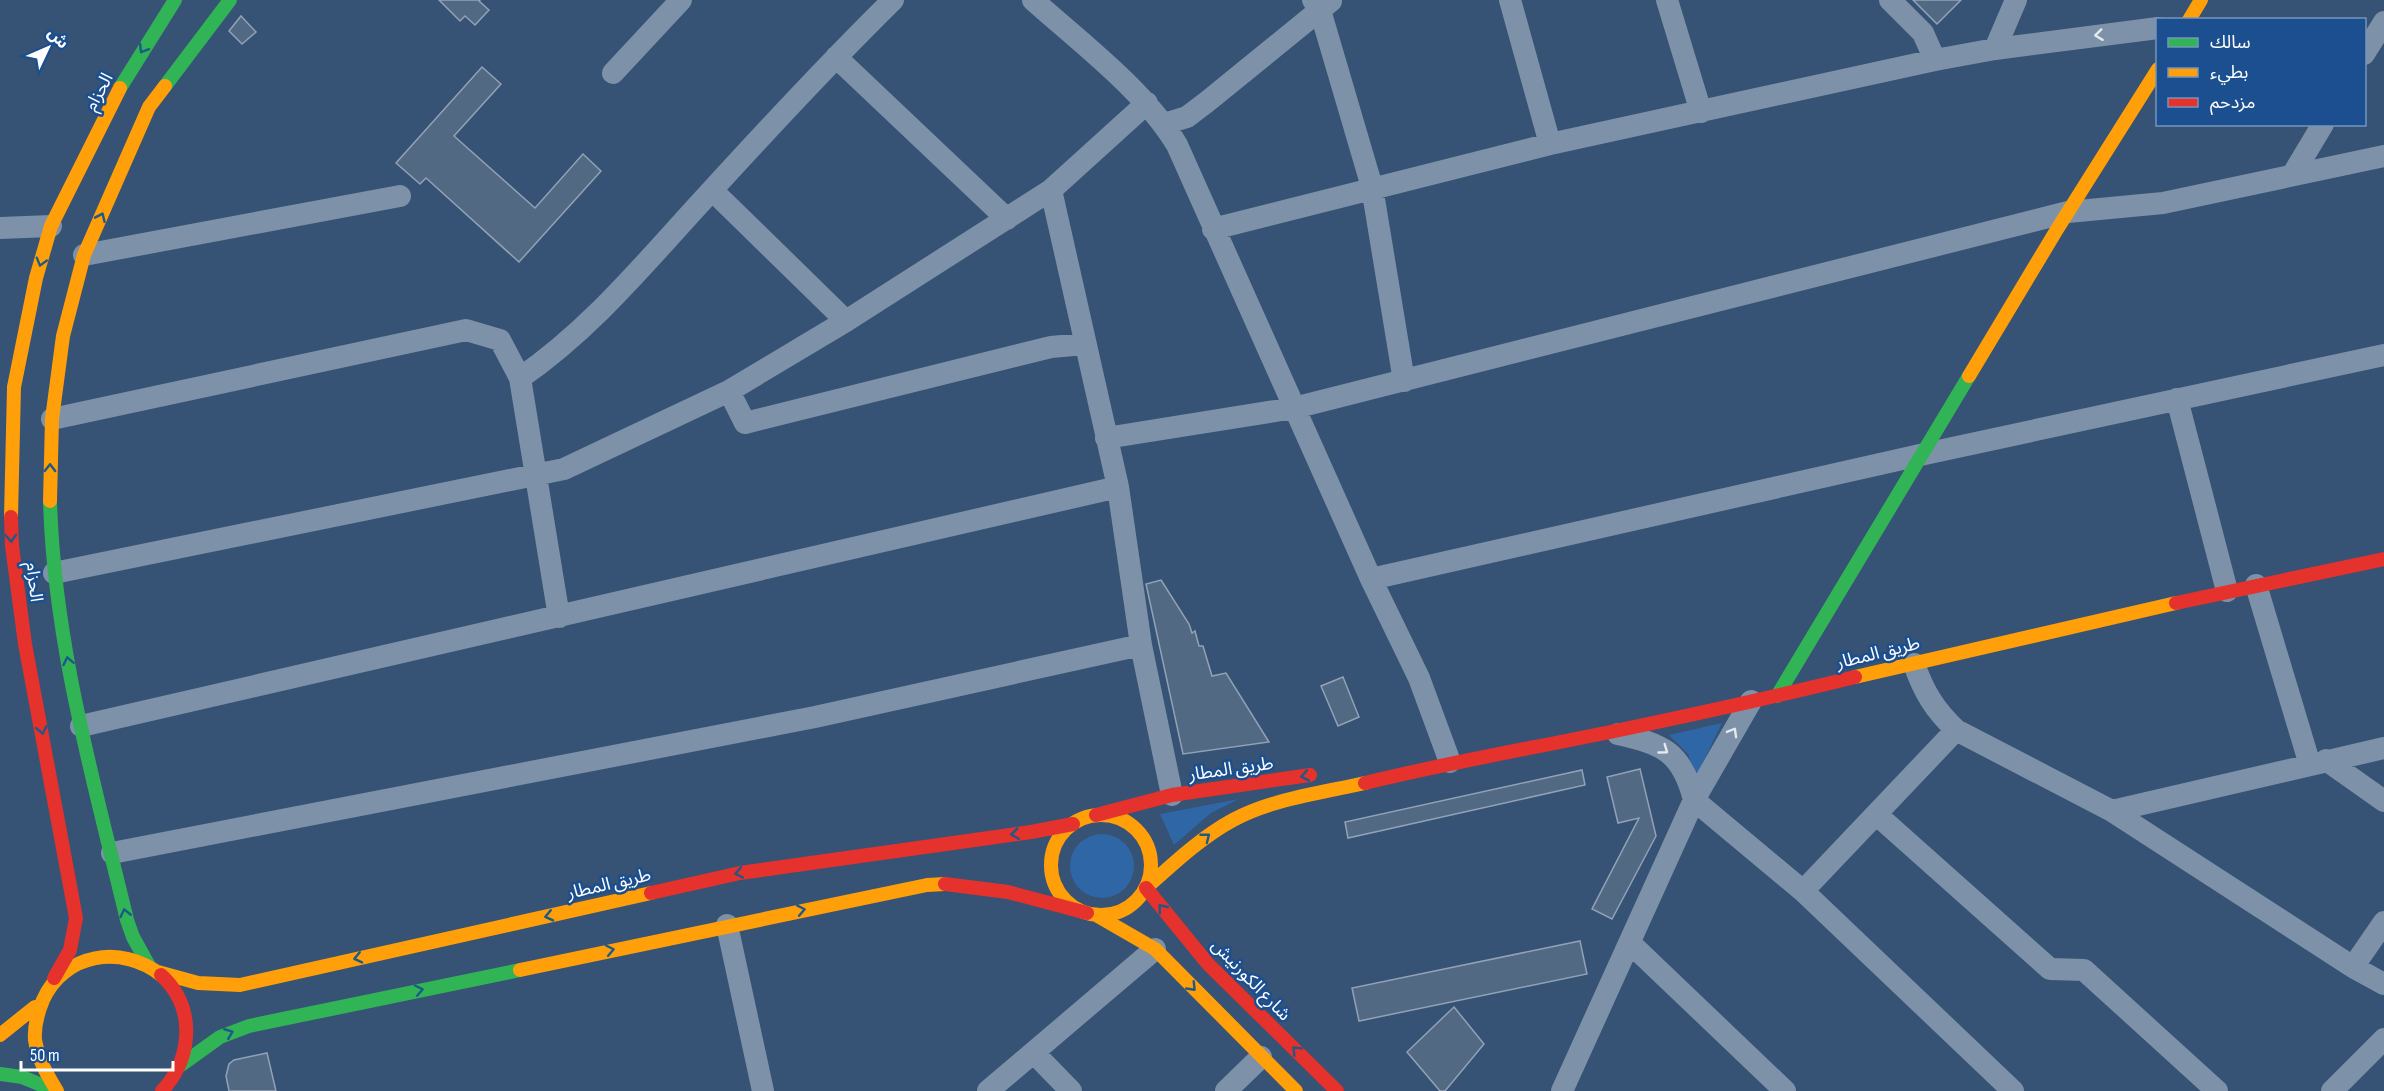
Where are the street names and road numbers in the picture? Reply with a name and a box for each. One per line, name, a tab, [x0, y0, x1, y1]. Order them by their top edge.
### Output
street label: الحزام	[80, 69, 120, 116]
street label: الحزام	[18, 561, 47, 604]
street label: طريق المطار	[1833, 632, 1922, 674]
street label: طريق المطار	[1186, 753, 1275, 785]
street label: طريق المطار	[564, 864, 653, 904]
street label: شارع الكورنيش	[1205, 935, 1295, 1027]

